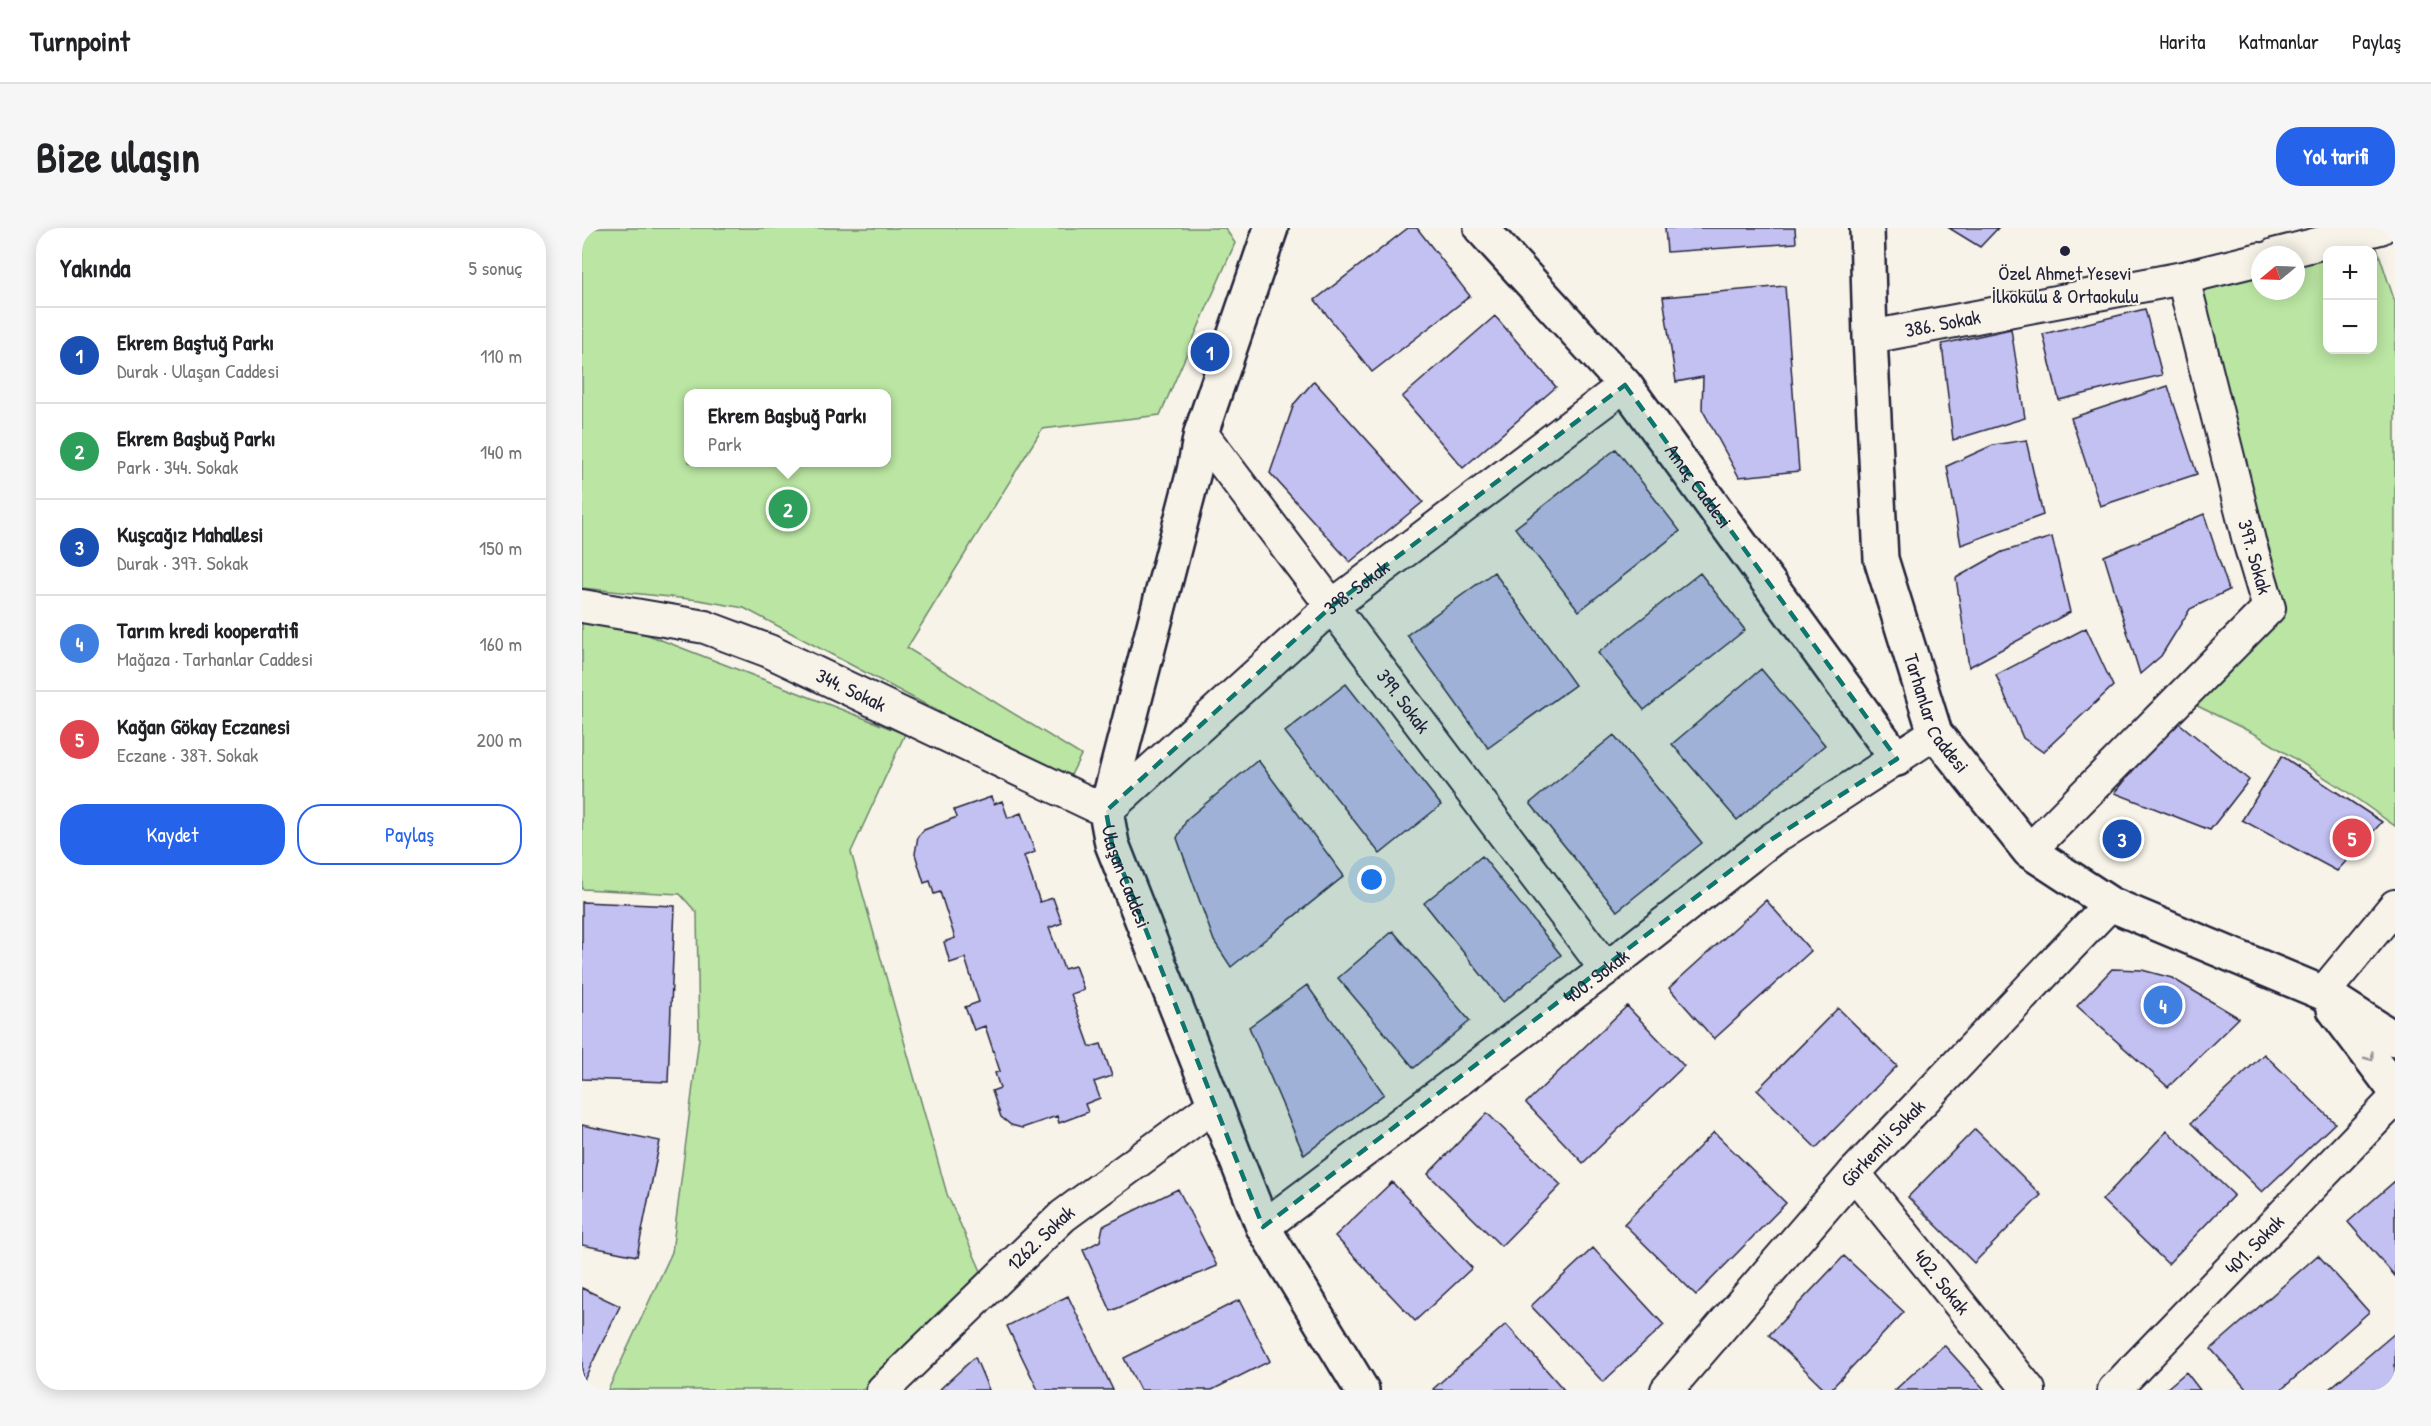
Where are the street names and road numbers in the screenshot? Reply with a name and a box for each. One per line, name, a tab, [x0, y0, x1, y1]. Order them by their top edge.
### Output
street label: 386. Sokak	[1903, 302, 1983, 343]
street label: Amaç Caddesi	[1659, 438, 1739, 533]
street label: 397. Sokak	[2232, 516, 2279, 597]
street label: 398. Sokak	[1317, 554, 1395, 620]
street label: Tarhanlar Caddesi	[1898, 650, 1976, 778]
street label: 344. Sokak	[812, 661, 891, 718]
street label: 399. Sokak	[1371, 663, 1437, 739]
street label: Ulaşan Caddesi	[1096, 823, 1158, 932]
street label: 400. Sokak	[1557, 942, 1634, 1010]
street label: Görkemli Sokak	[1834, 1093, 1930, 1192]
street label: 1262. Sokak	[1000, 1198, 1080, 1277]
street label: 401. Sokak	[2218, 1208, 2289, 1280]
street label: 402. Sokak	[1908, 1243, 1977, 1320]

